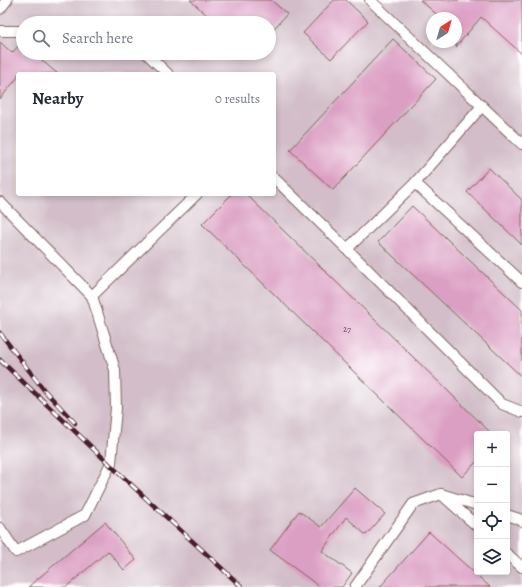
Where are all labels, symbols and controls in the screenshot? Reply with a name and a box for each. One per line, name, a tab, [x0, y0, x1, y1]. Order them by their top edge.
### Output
north arrow	[426, 12, 462, 48]
search box	[16, 16, 276, 60]
icon: search	[30, 27, 52, 49]
text: Search here	[62, 28, 133, 48]
text: Nearby	[32, 87, 83, 110]
text: 0 results	[215, 90, 260, 107]
house number: 27	[343, 323, 351, 335]
map controls	[474, 431, 510, 575]
button: +	[474, 431, 510, 467]
button: −	[474, 467, 510, 503]
button: locate	[474, 503, 510, 539]
button: layers	[474, 539, 510, 575]

